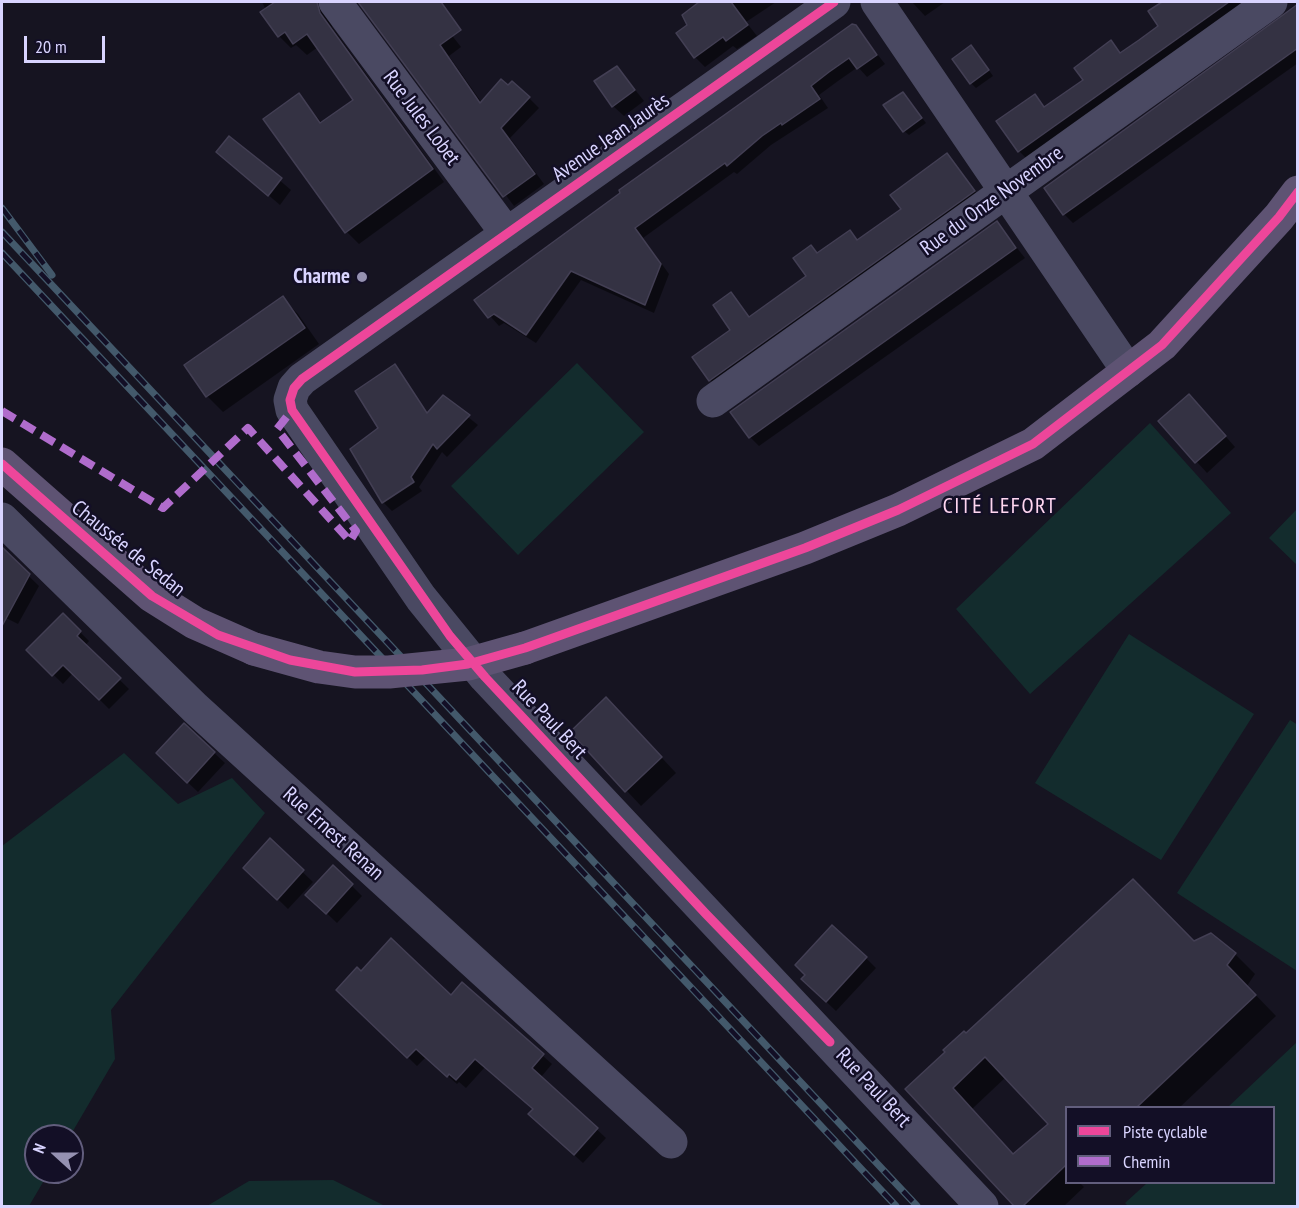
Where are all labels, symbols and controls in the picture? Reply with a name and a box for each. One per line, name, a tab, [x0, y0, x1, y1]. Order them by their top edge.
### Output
scale bar	[27, 24, 108, 62]
text: 20 m	[35, 35, 67, 58]
street label: Rue Jules Lobet	[377, 66, 465, 170]
street label: Avenue Jean Jaurès	[547, 88, 675, 188]
street label: Rue du Onze Novembre	[916, 141, 1068, 261]
place label: Charme	[293, 264, 350, 290]
marker: Charme	[355, 270, 369, 284]
district label: CITÉ LEFORT	[943, 494, 1057, 520]
street label: Chaussée de Sedan	[66, 496, 190, 602]
street label: Rue Paul Bert	[506, 675, 592, 765]
street label: Rue Ernest Renan	[277, 782, 389, 886]
street label: Rue Paul Bert	[830, 1043, 916, 1133]
legend	[1065, 1106, 1275, 1184]
text: Piste cyclable	[1123, 1120, 1207, 1143]
north arrow	[24, 1124, 84, 1184]
text: N	[28, 1141, 50, 1156]
text: Chemin	[1123, 1150, 1170, 1173]

